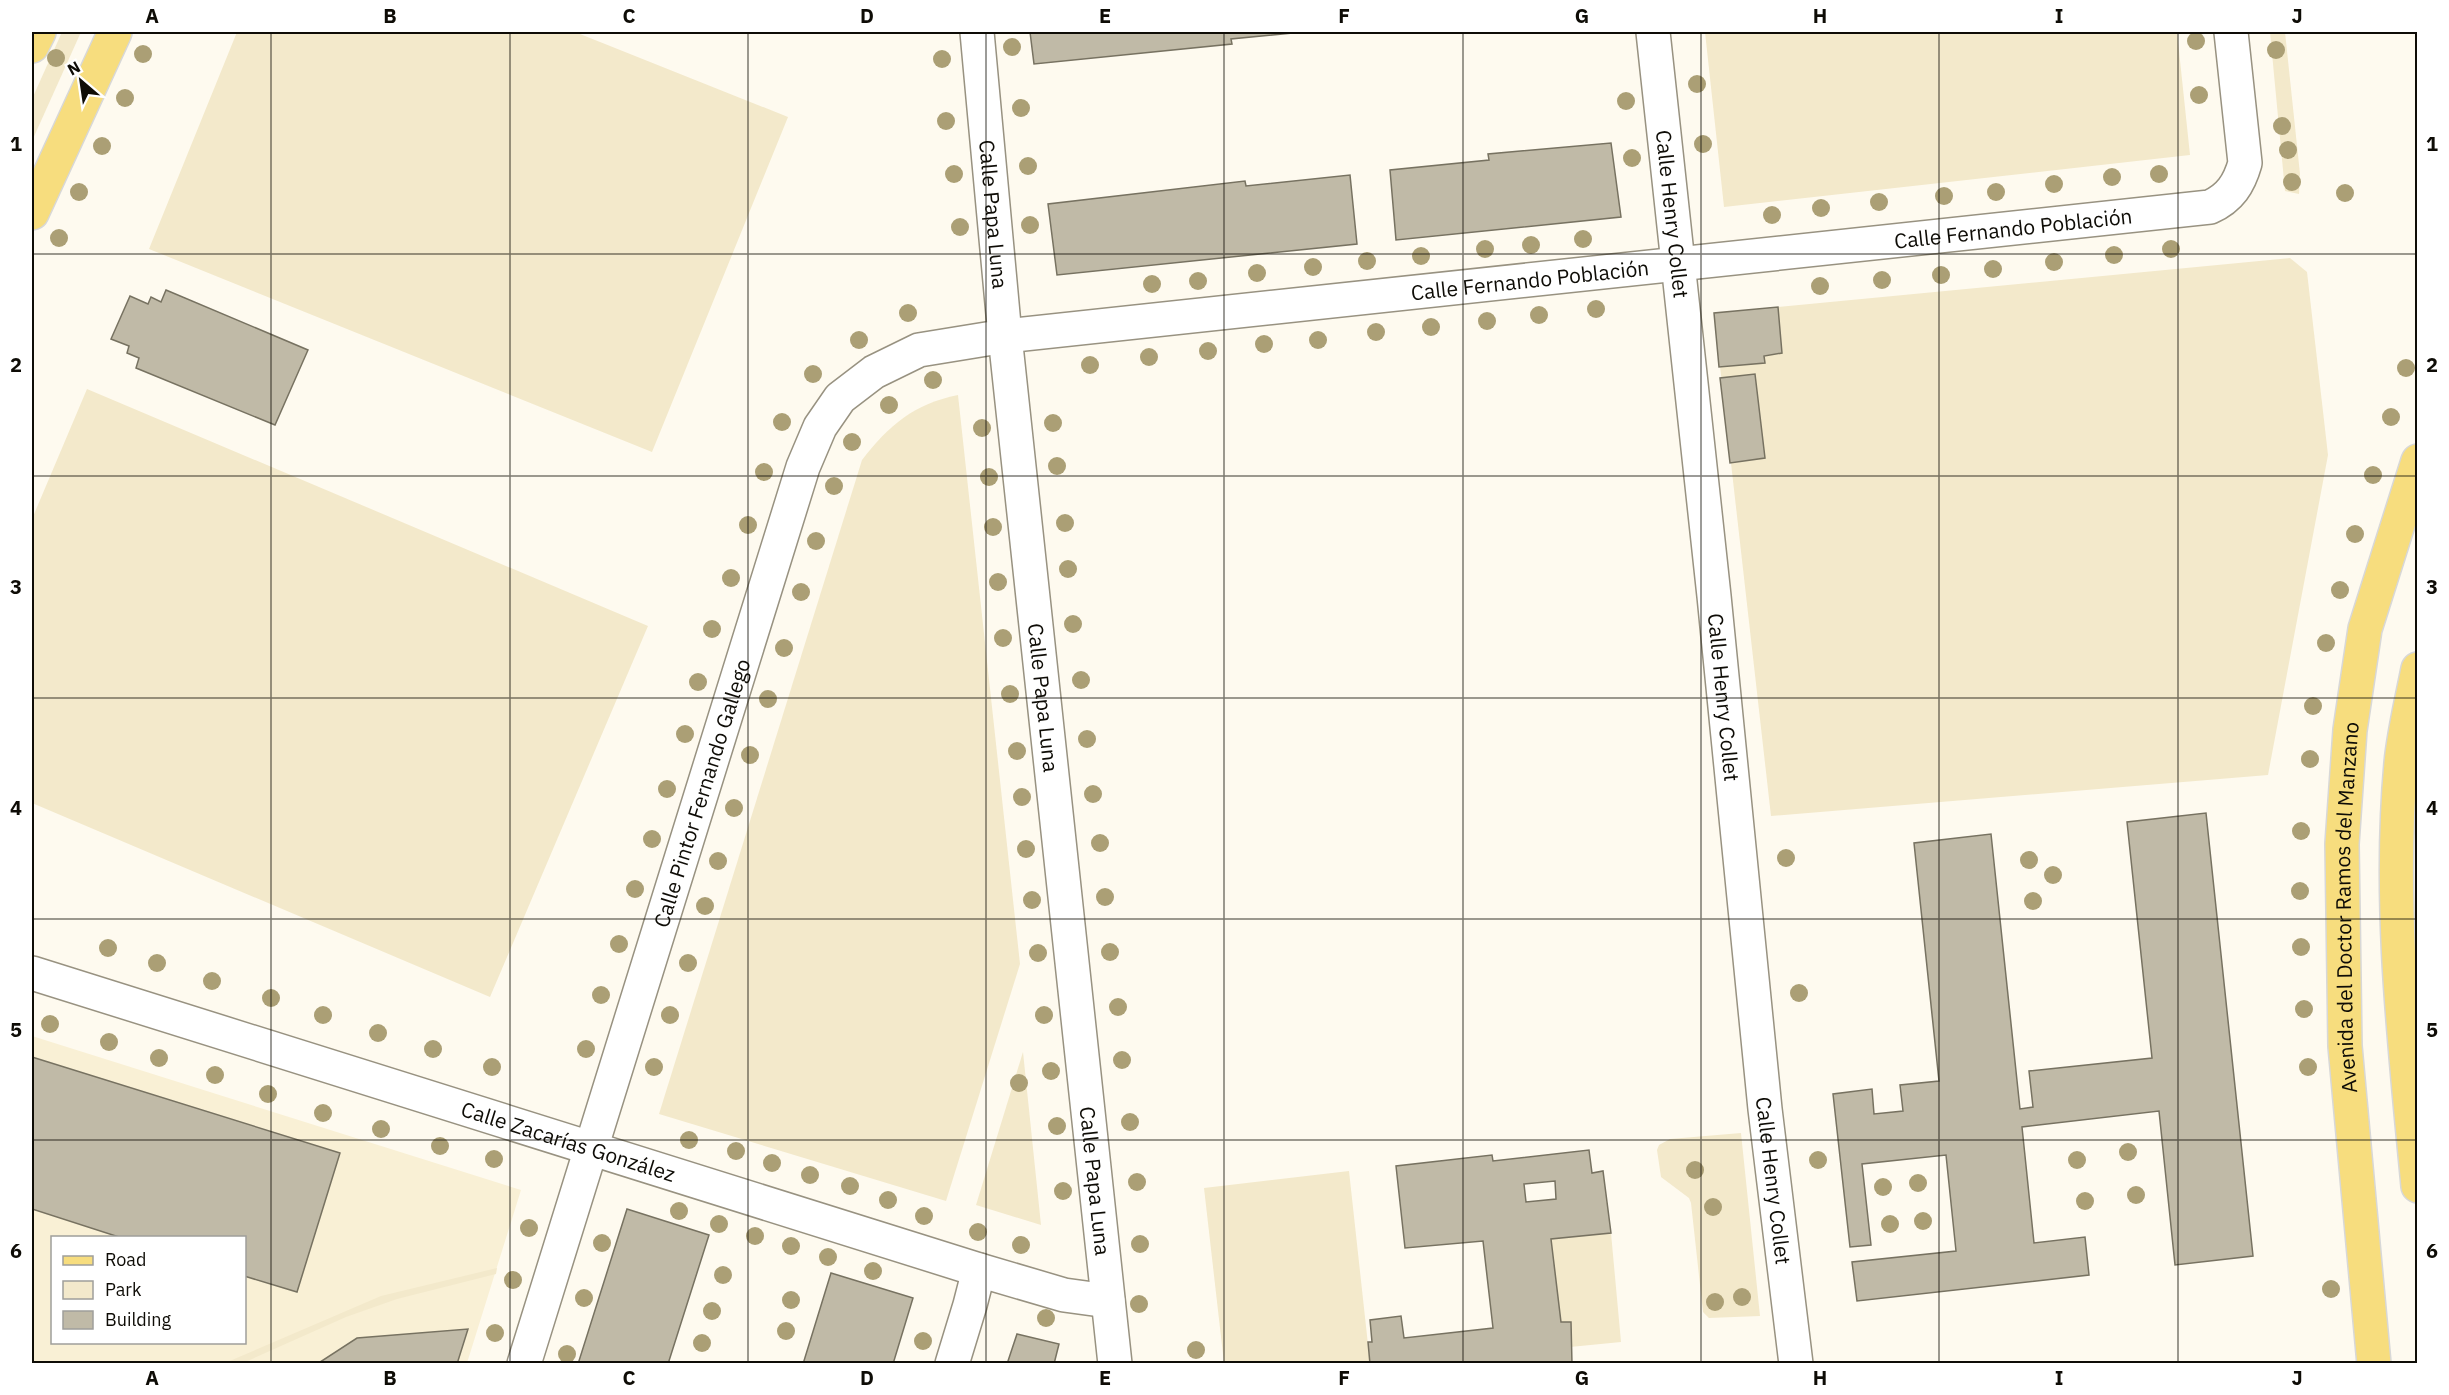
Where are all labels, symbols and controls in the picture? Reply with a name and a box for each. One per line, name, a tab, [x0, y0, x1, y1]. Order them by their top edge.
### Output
text: A	[145, 2, 159, 29]
text: B	[383, 2, 397, 29]
text: C	[622, 2, 636, 29]
text: D	[860, 2, 874, 29]
text: E	[1099, 2, 1111, 29]
text: F	[1338, 2, 1350, 29]
text: G	[1575, 2, 1589, 29]
text: H	[1813, 2, 1827, 29]
text: I	[2055, 2, 2063, 29]
text: J	[2291, 2, 2303, 29]
north arrow	[51, 51, 111, 111]
text: N	[64, 56, 84, 79]
street label: Calle Henry Collet	[1650, 129, 1696, 299]
text: 1	[10, 130, 22, 157]
text: 1	[2426, 130, 2438, 157]
street label: Calle Papa Luna	[973, 138, 1015, 290]
street label: Calle Fernando Población	[1893, 201, 2134, 255]
street label: Calle Fernando Población	[1409, 253, 1650, 306]
text: 2	[10, 351, 22, 378]
text: 2	[2426, 351, 2438, 378]
text: 3	[10, 573, 22, 600]
text: 3	[2426, 573, 2438, 600]
street label: Calle Henry Collet	[1702, 612, 1746, 783]
street label: Calle Papa Luna	[1022, 622, 1066, 774]
street label: Calle Pintor Fernando Gallego	[647, 655, 757, 931]
street label: Avenida del Doctor Ramos del Manzano	[2328, 720, 2365, 1094]
text: 4	[10, 794, 22, 821]
text: 4	[2426, 794, 2438, 821]
text: 5	[10, 1016, 22, 1043]
text: 5	[2426, 1016, 2438, 1043]
street label: Calle Zacarías González	[458, 1094, 679, 1188]
street label: Calle Henry Collet	[1750, 1095, 1798, 1266]
street label: Calle Papa Luna	[1074, 1105, 1117, 1257]
legend	[51, 1236, 246, 1344]
text: 6	[10, 1237, 22, 1264]
text: 6	[2426, 1237, 2438, 1264]
text: Road	[105, 1248, 146, 1271]
text: Park	[105, 1278, 142, 1301]
text: Building	[105, 1308, 172, 1331]
text: A	[145, 1364, 159, 1391]
text: B	[383, 1364, 397, 1391]
text: C	[622, 1364, 636, 1391]
text: D	[860, 1364, 874, 1391]
text: E	[1099, 1364, 1111, 1391]
text: F	[1338, 1364, 1350, 1391]
text: G	[1575, 1364, 1589, 1391]
text: H	[1813, 1364, 1827, 1391]
text: I	[2055, 1364, 2063, 1391]
text: J	[2291, 1364, 2303, 1391]

